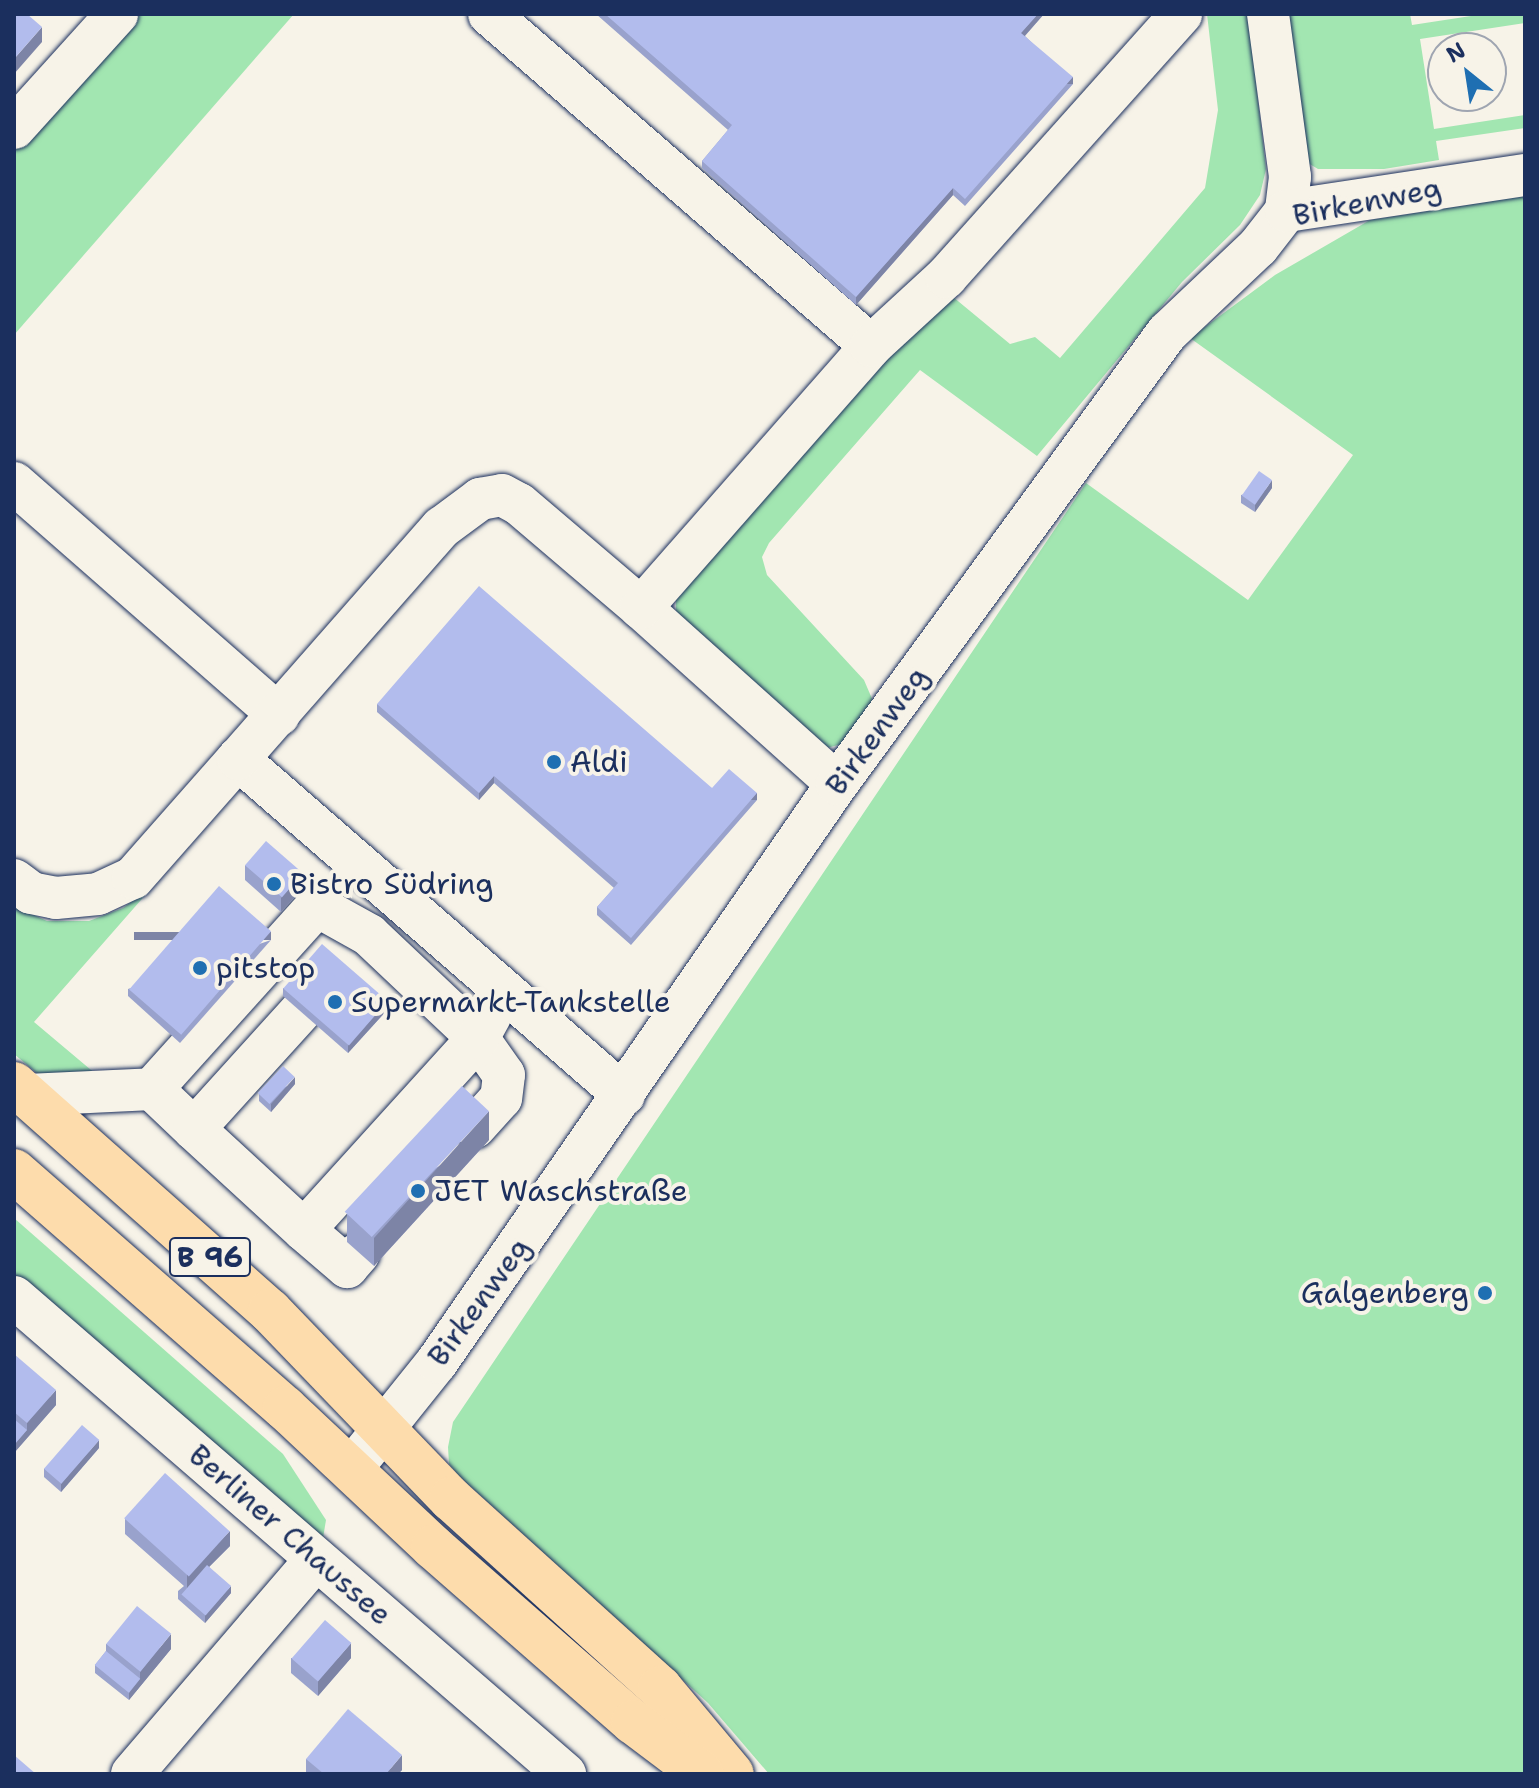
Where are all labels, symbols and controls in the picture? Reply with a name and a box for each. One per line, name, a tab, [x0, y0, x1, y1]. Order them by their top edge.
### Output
north arrow	[1427, 32, 1507, 112]
text: N	[1441, 36, 1471, 69]
street label: Birkenweg	[1290, 170, 1444, 234]
street label: Birkenweg	[818, 660, 936, 802]
place label: Aldi	[570, 744, 628, 780]
marker: Aldi	[545, 753, 563, 771]
place label: Bistro Südring	[290, 866, 494, 902]
marker: Bistro Südring	[265, 875, 283, 893]
place label: pitstop	[216, 950, 315, 986]
marker: pitstop	[191, 959, 209, 977]
place label: Supermarkt-Tankstelle	[351, 984, 671, 1020]
marker: Supermarkt-Tankstelle	[326, 993, 344, 1011]
place label: JET Waschstraße	[434, 1173, 688, 1209]
marker: JET Waschstraße	[409, 1182, 427, 1200]
street label: Birkenweg	[420, 1231, 538, 1373]
road number: B 96	[168, 1233, 252, 1281]
place label: Galgenberg	[1301, 1275, 1469, 1311]
marker: Galgenberg	[1476, 1284, 1494, 1302]
street label: Berliner Chaussee	[181, 1437, 399, 1633]

